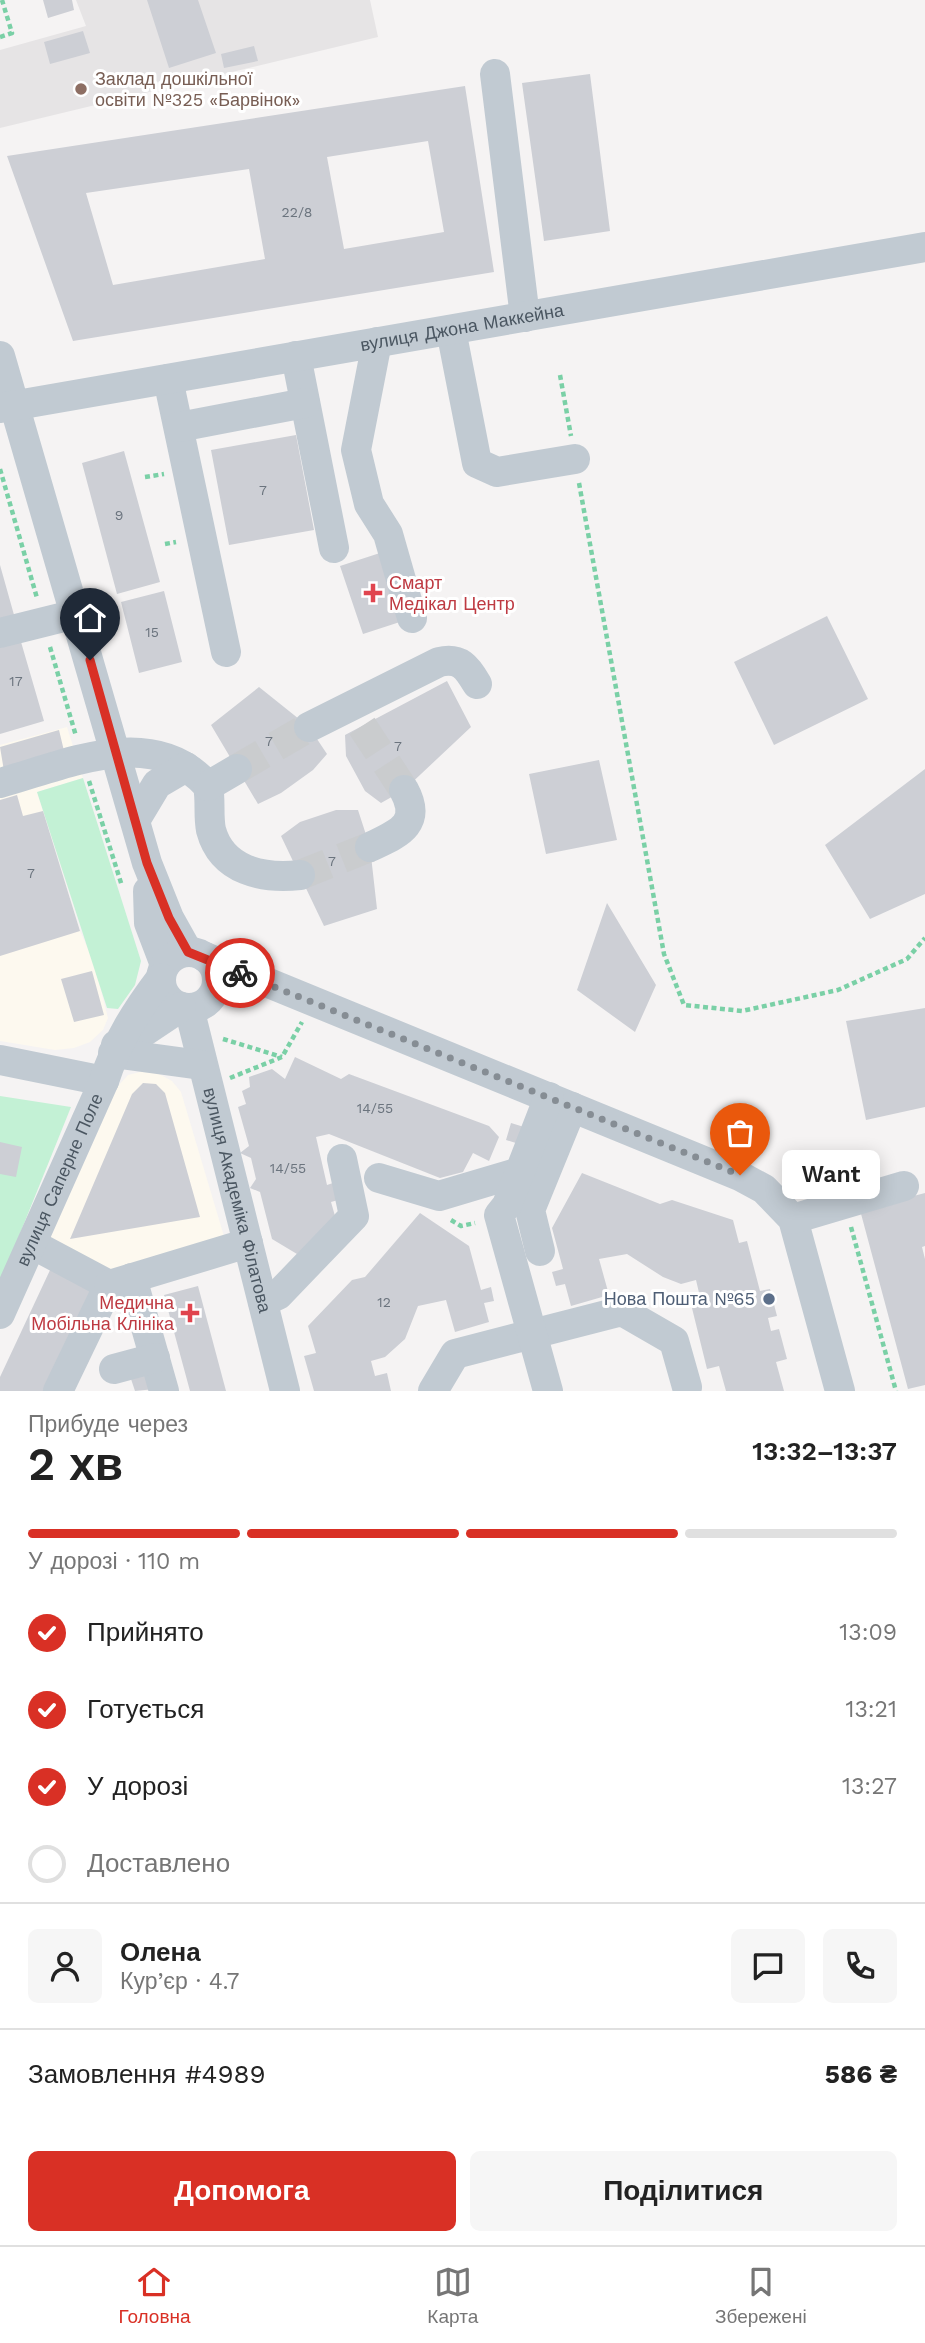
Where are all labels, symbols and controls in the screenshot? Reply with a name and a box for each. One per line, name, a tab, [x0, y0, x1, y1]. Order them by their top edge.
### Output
place label: Заклад дошкільної освіти №325 «Барвінок»	[95, 68, 300, 110]
marker: Заклад дошкільної освіти №325 «Барвінок»	[73, 81, 89, 97]
house number: 22/8	[282, 204, 312, 220]
street label: вулиця Джона Маккейна	[359, 299, 566, 355]
house number: 7	[259, 482, 267, 498]
house number: 9	[115, 507, 123, 523]
place label: Смарт Медікал Центр	[389, 572, 515, 614]
marker: Смарт Медікал Центр	[363, 583, 383, 603]
pin	[60, 588, 120, 660]
icon: home	[71, 599, 109, 637]
house number: 15	[145, 624, 159, 640]
house number: 17	[9, 673, 23, 689]
house number: 7	[265, 733, 273, 749]
house number: 7	[394, 738, 402, 754]
house number: 7	[328, 853, 336, 869]
house number: 7	[27, 865, 35, 881]
courier	[205, 938, 275, 1008]
icon: bike	[221, 954, 259, 992]
street label: вулиця Академіка Філатова	[199, 1085, 276, 1316]
street label: вулиця Саперне Поле	[12, 1090, 107, 1269]
house number: 14/55	[357, 1100, 393, 1116]
pin	[710, 1103, 770, 1175]
icon: bag	[721, 1114, 759, 1152]
callout: Want	[782, 1150, 880, 1200]
house number: 14/55	[270, 1160, 306, 1176]
text: Want	[802, 1161, 860, 1188]
place label: Нова Пошта №65	[604, 1288, 755, 1309]
marker: Нова Пошта №65	[761, 1291, 777, 1307]
place label: Медична Мобільна Клініка	[31, 1292, 175, 1334]
house number: 12	[377, 1294, 391, 1310]
marker: Медична Мобільна Клініка	[180, 1303, 200, 1323]
text: Прибуде через	[28, 1411, 188, 1438]
text: 13:32–13:37	[752, 1436, 897, 1466]
text: 2 хв	[28, 1437, 123, 1491]
text: У дорозі · 110 m	[28, 1548, 200, 1575]
icon: check	[28, 1614, 66, 1652]
text: Прийнято	[87, 1617, 204, 1647]
text: 13:09	[839, 1619, 897, 1646]
icon: check	[28, 1691, 66, 1729]
text: Готується	[87, 1694, 204, 1724]
text: 13:21	[845, 1696, 897, 1723]
icon: check	[28, 1768, 66, 1806]
text: У дорозі	[87, 1771, 188, 1801]
text: 13:27	[842, 1773, 897, 1800]
text: Доставлено	[87, 1848, 230, 1878]
button: person	[28, 1929, 102, 2003]
button: chat	[731, 1929, 805, 2003]
button: phone	[823, 1929, 897, 2003]
text: Олена	[120, 1937, 201, 1967]
text: Кур’єр · 4.7	[120, 1968, 240, 1995]
text: Замовлення #4989	[28, 2059, 266, 2089]
text: 586 ₴	[825, 2059, 897, 2089]
button: Допомога	[28, 2151, 456, 2231]
button: Поділитися	[470, 2151, 897, 2231]
tab: Головна	[118, 2263, 191, 2328]
tab: Карта	[427, 2263, 478, 2328]
tab: Збережені	[715, 2263, 807, 2328]

